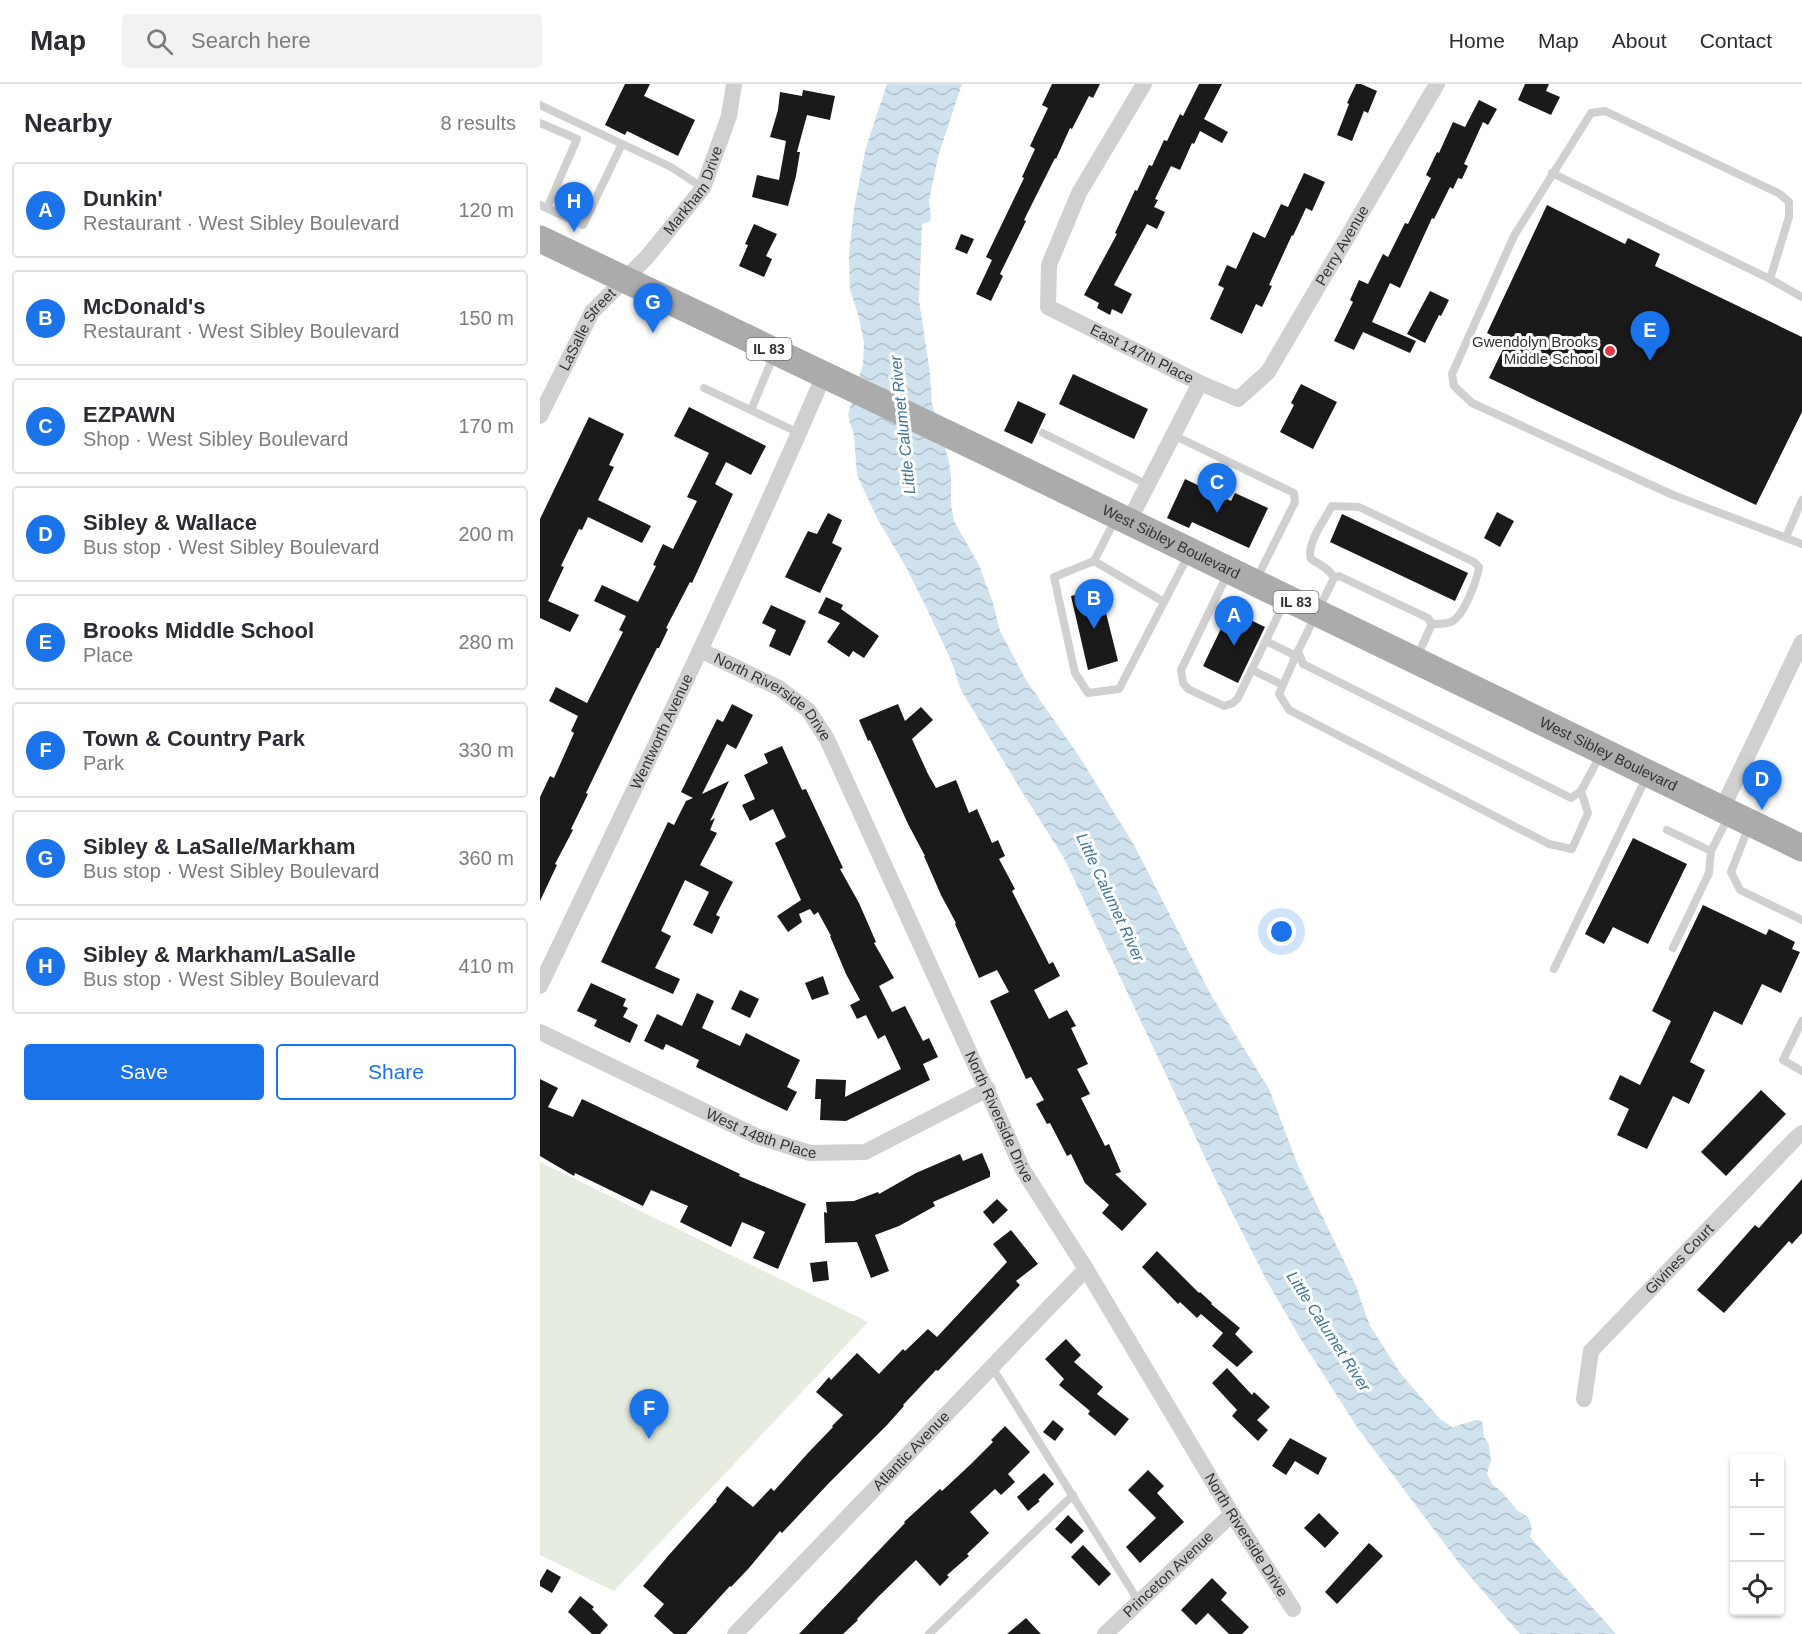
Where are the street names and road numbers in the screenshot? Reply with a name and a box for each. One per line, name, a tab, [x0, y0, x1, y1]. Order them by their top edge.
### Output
street label: Markham Drive	[660, 144, 725, 238]
street label: Perry Avenue	[1312, 202, 1372, 288]
street label: LaSalle Street	[555, 284, 619, 373]
street label: East 147th Place	[1088, 321, 1197, 387]
road number: IL 83	[746, 338, 792, 360]
street label: West Sibley Boulevard	[1100, 501, 1243, 582]
road number: IL 83	[1274, 591, 1318, 613]
street label: North Riverside Drive	[712, 649, 835, 744]
street label: Wentworth Avenue	[627, 671, 696, 792]
street label: West Sibley Boulevard	[1537, 713, 1680, 794]
street label: North Riverside Drive	[962, 1048, 1038, 1185]
street label: West 148th Place	[704, 1104, 816, 1161]
street label: Givines Court	[1641, 1220, 1717, 1297]
street label: Atlantic Avenue	[869, 1407, 953, 1494]
street label: North Riverside Drive	[1202, 1470, 1292, 1600]
street label: Princeton Avenue	[1119, 1527, 1216, 1620]

